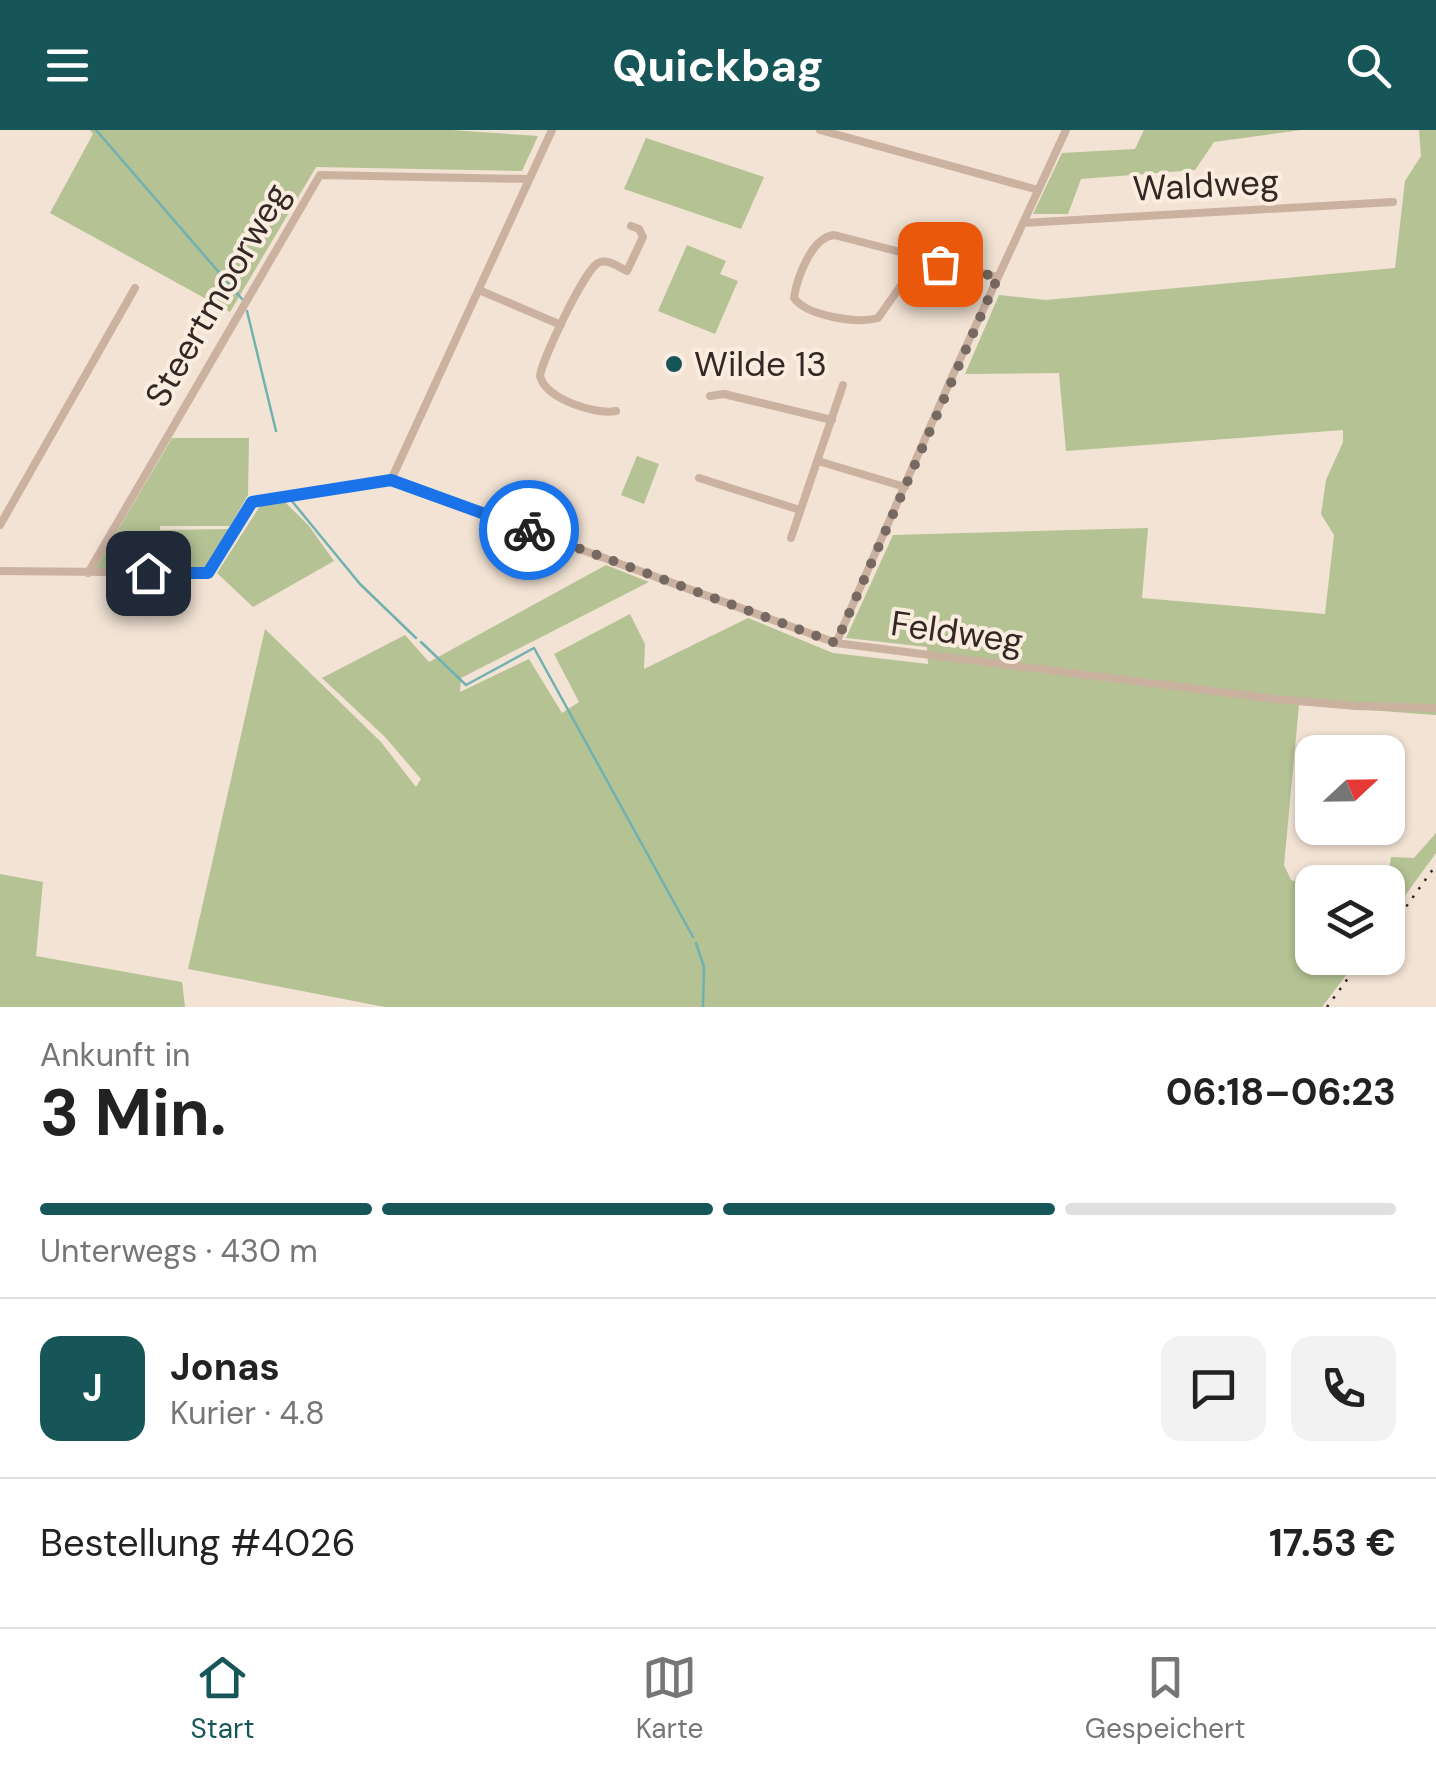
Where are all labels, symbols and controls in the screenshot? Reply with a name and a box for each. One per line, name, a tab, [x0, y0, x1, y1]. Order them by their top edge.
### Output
text: Quickbag	[612, 36, 824, 95]
icon: menu	[40, 38, 95, 93]
icon: search	[1341, 38, 1396, 93]
street label: Waldweg	[1132, 158, 1280, 212]
street label: Steertmoorweg	[134, 175, 300, 415]
pin	[898, 222, 983, 307]
icon: bag	[913, 237, 968, 292]
place label: Wilde 13	[694, 341, 827, 387]
marker: Wilde 13	[663, 353, 685, 375]
courier	[479, 480, 579, 580]
icon: bike	[502, 503, 557, 558]
pin	[106, 531, 191, 616]
icon: home	[121, 546, 176, 601]
street label: Feldweg	[888, 600, 1026, 664]
north arrow	[1295, 735, 1405, 845]
map controls	[1295, 735, 1405, 975]
button: layers	[1295, 865, 1405, 975]
text: Ankunft in	[40, 1034, 190, 1076]
text: 06:18–06:23	[1166, 1067, 1396, 1117]
text: 3 Min.	[40, 1071, 226, 1155]
text: Unterwegs · 430 m	[40, 1230, 318, 1272]
button: chat	[1161, 1336, 1266, 1441]
button: phone	[1291, 1336, 1396, 1441]
text: Jonas	[170, 1342, 280, 1392]
text: J	[82, 1363, 103, 1413]
text: Kurier · 4.8	[170, 1392, 325, 1434]
text: Bestellung #4026	[40, 1518, 356, 1568]
text: 17.53 €	[1269, 1518, 1396, 1568]
tab: Start	[191, 1650, 254, 1747]
tab: Karte	[636, 1650, 703, 1747]
tab: Gespeichert	[1085, 1650, 1245, 1747]

